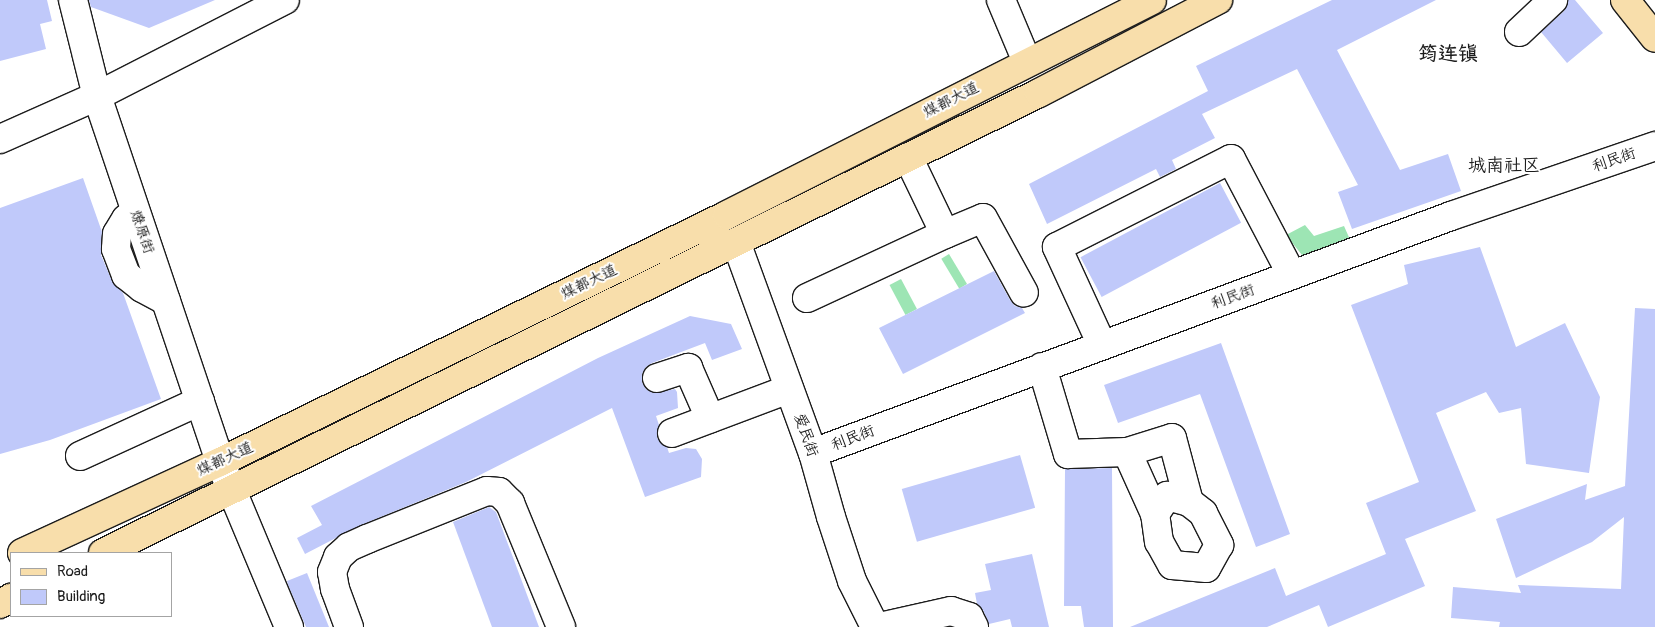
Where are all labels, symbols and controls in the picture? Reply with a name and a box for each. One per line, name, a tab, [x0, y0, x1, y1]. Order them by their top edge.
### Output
district label: 筠连镇	[1418, 41, 1478, 65]
street label: 煤都大道	[920, 78, 982, 122]
street label: 利民街	[1590, 144, 1638, 176]
district label: 城南社区	[1468, 155, 1540, 177]
street label: 燎原街	[126, 208, 158, 256]
street label: 煤都大道	[558, 261, 620, 303]
street label: 利民街	[1209, 281, 1257, 313]
street label: 爱民街	[790, 411, 822, 459]
street label: 利民街	[829, 422, 877, 454]
street label: 煤都大道	[194, 438, 256, 480]
legend	[10, 552, 172, 617]
text: Road	[57, 562, 88, 581]
text: Building	[57, 587, 105, 606]

